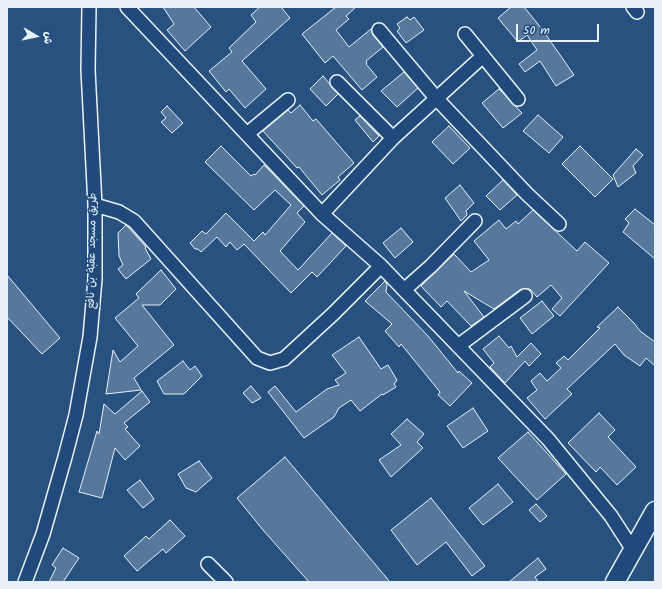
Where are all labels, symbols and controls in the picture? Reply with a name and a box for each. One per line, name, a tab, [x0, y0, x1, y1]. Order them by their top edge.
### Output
north arrow	[16, 16, 56, 56]
scale bar	[518, 16, 601, 42]
text: 50 m	[523, 21, 550, 40]
text: ش	[38, 30, 58, 45]
street label: طريق مسجد عقبة بن نافع	[85, 193, 101, 309]

